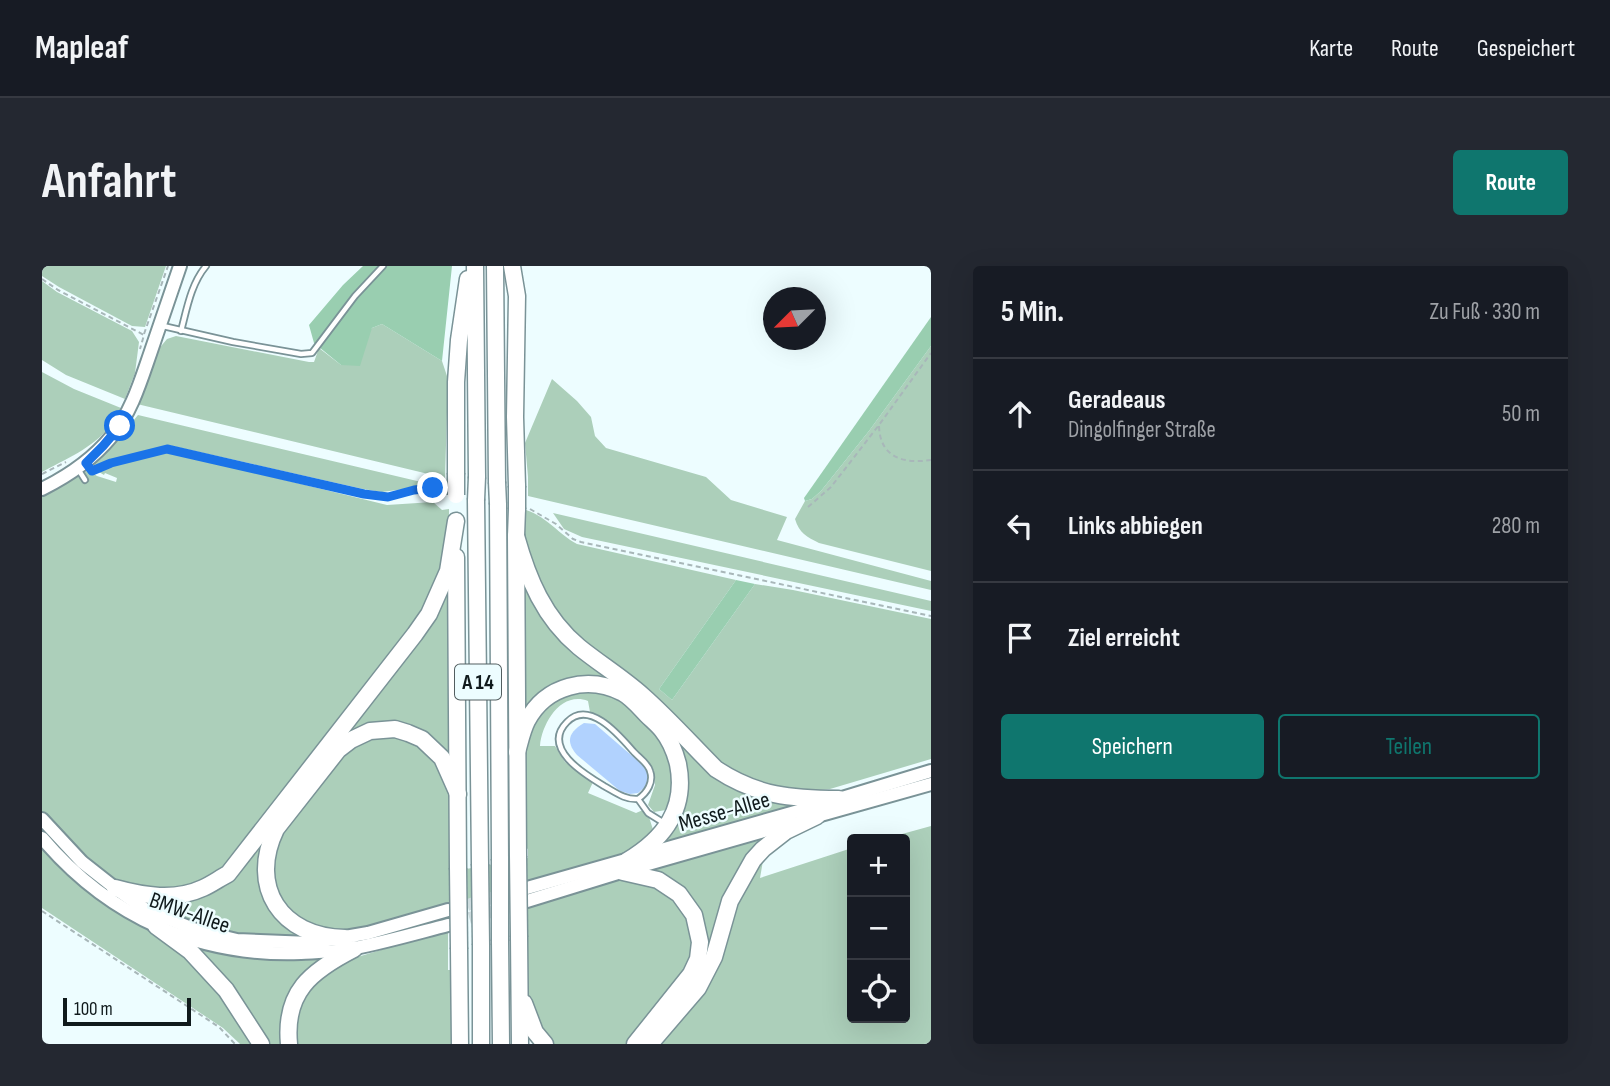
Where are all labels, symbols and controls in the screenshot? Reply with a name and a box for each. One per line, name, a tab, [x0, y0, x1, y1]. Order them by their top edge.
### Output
text: Mapleaf	[35, 28, 128, 68]
text: Karte	[1309, 34, 1353, 63]
text: Route	[1391, 34, 1439, 63]
text: Gespeichert	[1477, 34, 1575, 63]
button: Route	[1453, 150, 1568, 215]
text: Anfahrt	[42, 153, 176, 212]
north arrow	[763, 287, 826, 350]
text: 5 Min.	[1001, 294, 1064, 330]
text: Zu Fuß · 330 m	[1430, 298, 1540, 326]
text: Geradeaus	[1068, 385, 1166, 416]
icon: ahead	[1001, 395, 1039, 433]
text: 50 m	[1502, 400, 1540, 428]
route start	[104, 410, 135, 441]
text: Dingolfinger Straße	[1068, 416, 1216, 444]
route end	[417, 472, 448, 503]
icon: left	[1001, 507, 1039, 545]
text: Links abbiegen	[1068, 511, 1203, 542]
text: 280 m	[1492, 512, 1540, 540]
icon: arrive	[1001, 619, 1039, 657]
text: Ziel erreicht	[1068, 623, 1180, 654]
road number: A 14	[455, 664, 501, 700]
button: Speichern	[1001, 714, 1264, 779]
button: Teilen	[1278, 714, 1540, 779]
street label: Messe-Allee	[675, 786, 773, 838]
map controls	[847, 834, 910, 1023]
button: +	[847, 834, 910, 897]
street label: BMW-Allee	[146, 886, 234, 940]
button: −	[847, 897, 910, 960]
button: locate	[847, 960, 910, 1023]
scale bar	[63, 995, 191, 1027]
text: 100 m	[74, 998, 113, 1021]

